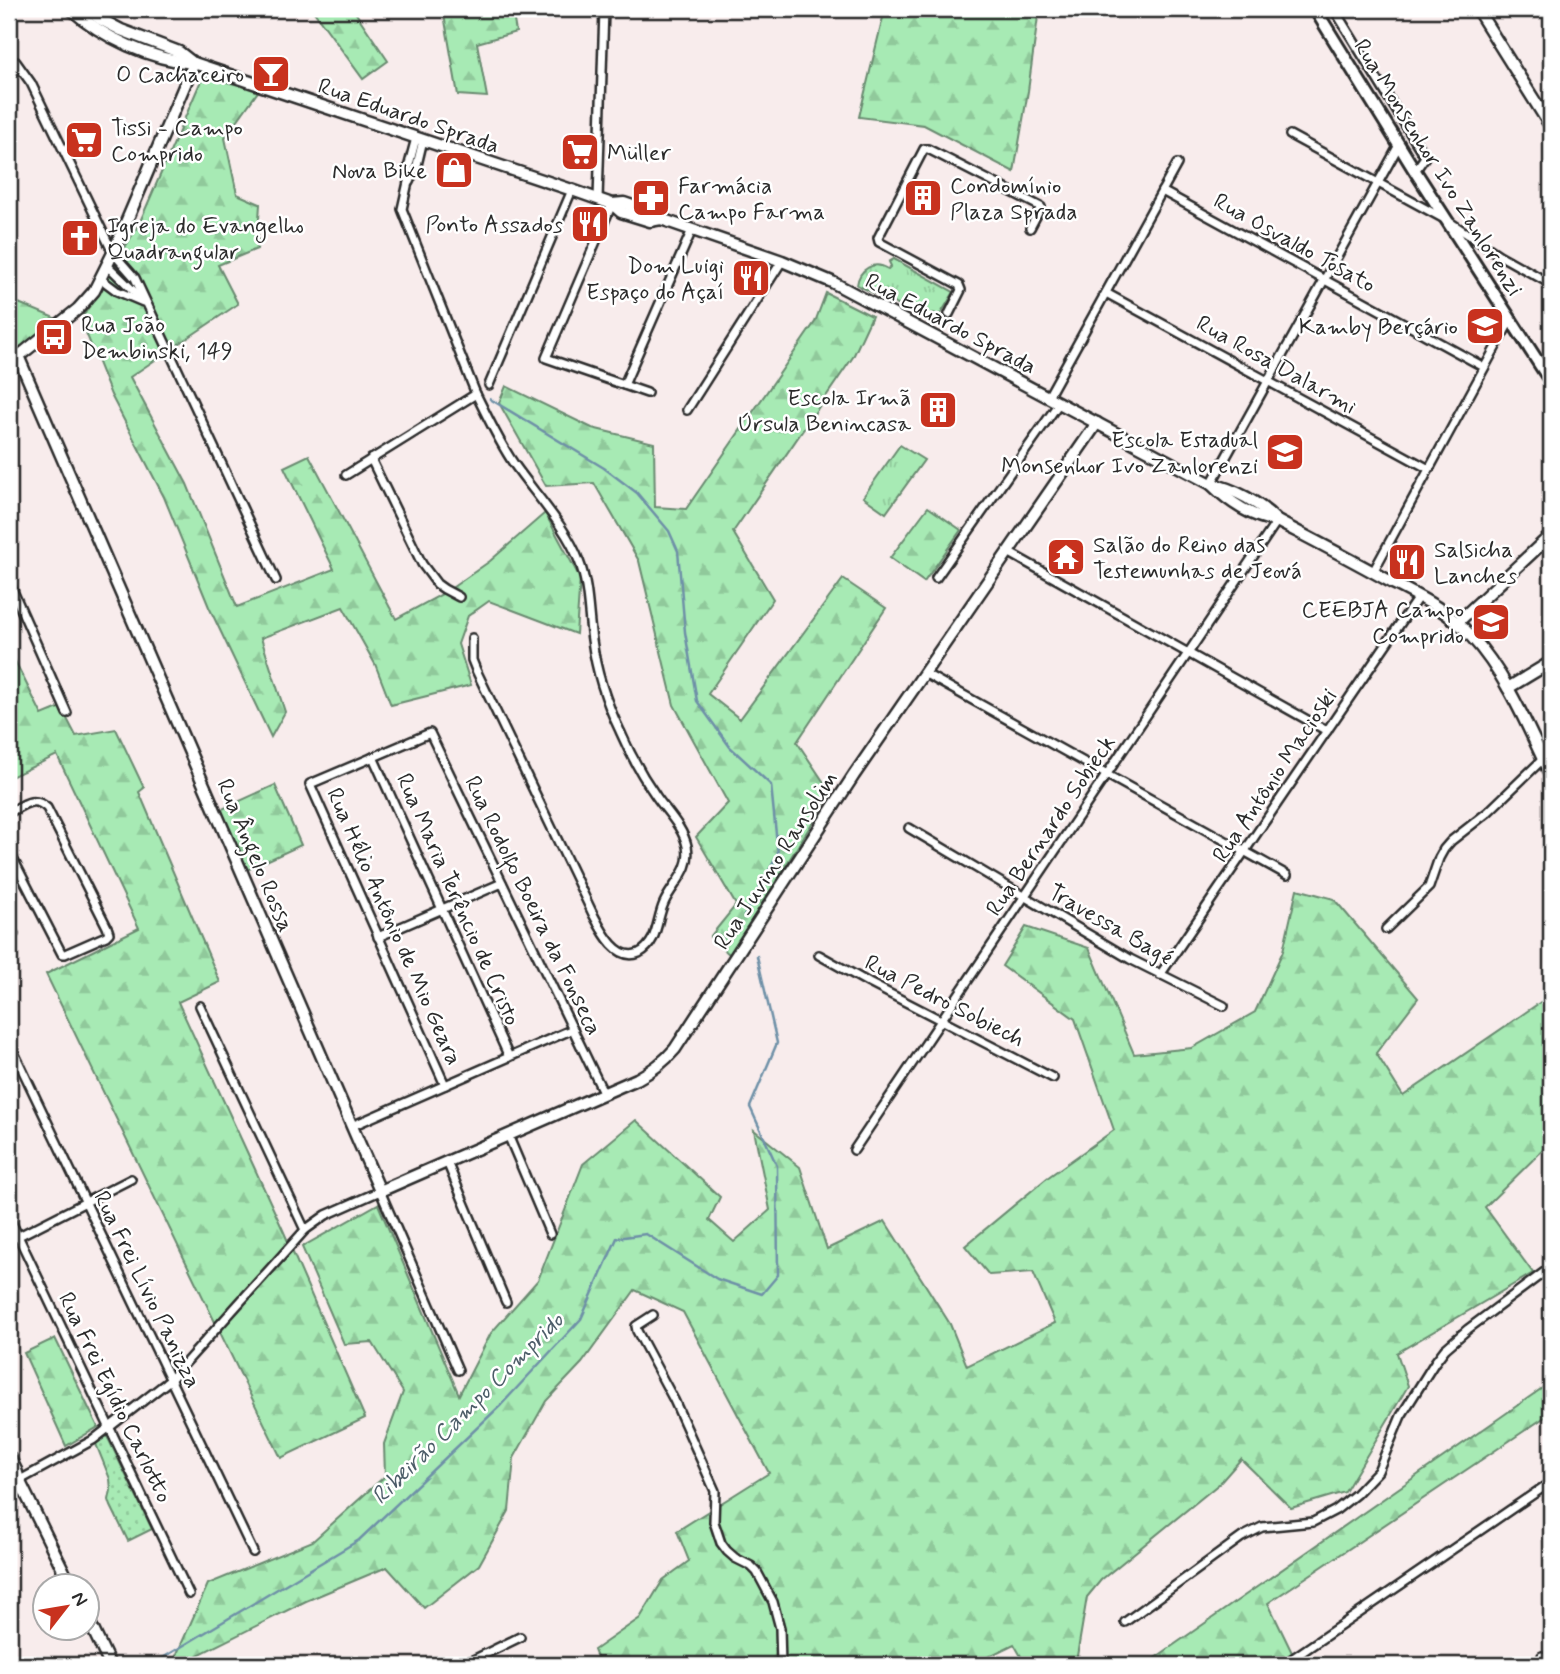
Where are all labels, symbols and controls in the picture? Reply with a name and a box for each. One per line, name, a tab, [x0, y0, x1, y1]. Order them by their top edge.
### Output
street label: Rua Monsenhor Ivo Zanlorenzi	[1346, 34, 1529, 302]
bar icon: O Cachaceiro	[250, 53, 292, 95]
place label: O Cachaceiro	[116, 61, 244, 91]
street label: Rua Eduardo Sprada	[314, 72, 503, 162]
place label: Tissi - Campo Comprido	[111, 114, 243, 170]
supermarket icon: Tissi - Campo Comprido	[63, 119, 105, 161]
supermarket icon: Müller	[559, 131, 601, 173]
place label: Müller	[607, 139, 671, 169]
shop icon: Nova Bike	[433, 149, 475, 191]
place label: Nova Bike	[332, 157, 427, 187]
place label: Farmácia Campo Farma	[678, 172, 825, 228]
place label: Condomínio Plaza Sprada	[950, 172, 1078, 228]
pharmacy icon: Farmácia Campo Farma	[630, 177, 672, 219]
building icon: Condomínio Plaza Sprada	[902, 177, 944, 219]
street label: Rua Osvaldo Tosato	[1208, 187, 1380, 301]
restaurant icon: Ponto Assados	[569, 203, 611, 245]
place label: Ponto Assados	[426, 211, 563, 241]
place label: Igreja do Evangelho Quadrangular	[107, 212, 304, 270]
church icon: Igreja do Evangelho Quadrangular	[59, 217, 101, 259]
place label: Dom Luigi Espaço do Açaí	[586, 252, 724, 308]
restaurant icon: Dom Luigi Espaço do Açaí	[730, 257, 772, 299]
street label: Rua Eduardo Sprada	[859, 267, 1041, 383]
school or university icon: Kamby Berçário	[1464, 305, 1506, 347]
street label: Rua Rosa Dalarmi	[1190, 309, 1362, 422]
place label: Rua João Dembinski, 149	[81, 311, 233, 367]
place label: Kamby Berçário	[1299, 313, 1458, 343]
bus stop icon: Rua João Dembinski, 149	[33, 316, 75, 358]
place label: Escola Irmã Úrsula Benincasa	[736, 384, 911, 440]
building icon: Escola Irmã Úrsula Benincasa	[917, 389, 959, 431]
place label: Escola Estadual Monsenhor Ivo Zanlorenzi	[1001, 426, 1258, 482]
school or university icon: Escola Estadual Monsenhor Ivo Zanlorenzi	[1264, 431, 1306, 473]
place label: Salão do Reino das Testemunhas de Jeová	[1093, 531, 1302, 587]
temple icon: Salão do Reino das Testemunhas de Jeová	[1045, 536, 1087, 578]
place label: Salsicha Lanches	[1434, 536, 1517, 592]
restaurant icon: Salsicha Lanches	[1386, 541, 1428, 583]
place label: CEEBJA Campo Comprido	[1302, 596, 1464, 652]
school or university icon: CEEBJA Campo Comprido	[1470, 601, 1512, 643]
street label: Rua Antônio Macioski	[1206, 683, 1345, 869]
street label: Rua Bernardo Sobieck	[980, 730, 1123, 922]
street label: Rua Juvino Ransolim	[708, 766, 846, 956]
street label: Rua Maria Terêncio de Cristo	[388, 769, 526, 1031]
street label: Rua Rodolfo Boeira da Fonseca	[455, 771, 608, 1041]
street label: Rua Ângelo Rossa	[207, 775, 300, 938]
street label: Rua Hélio Antônio de Mio Geara	[318, 783, 468, 1070]
street label: Travessa Bagé	[1042, 878, 1178, 974]
street label: Rua Pedro Sobiech	[859, 949, 1029, 1055]
street label: Rua Frei Lívio Panizza	[85, 1186, 207, 1394]
street label: Rua Frei Egídio Carlotto	[50, 1288, 178, 1508]
water label: Ribeirão Campo Comprido	[365, 1306, 571, 1512]
north arrow	[32, 1572, 102, 1642]
text: N	[65, 1587, 93, 1611]

